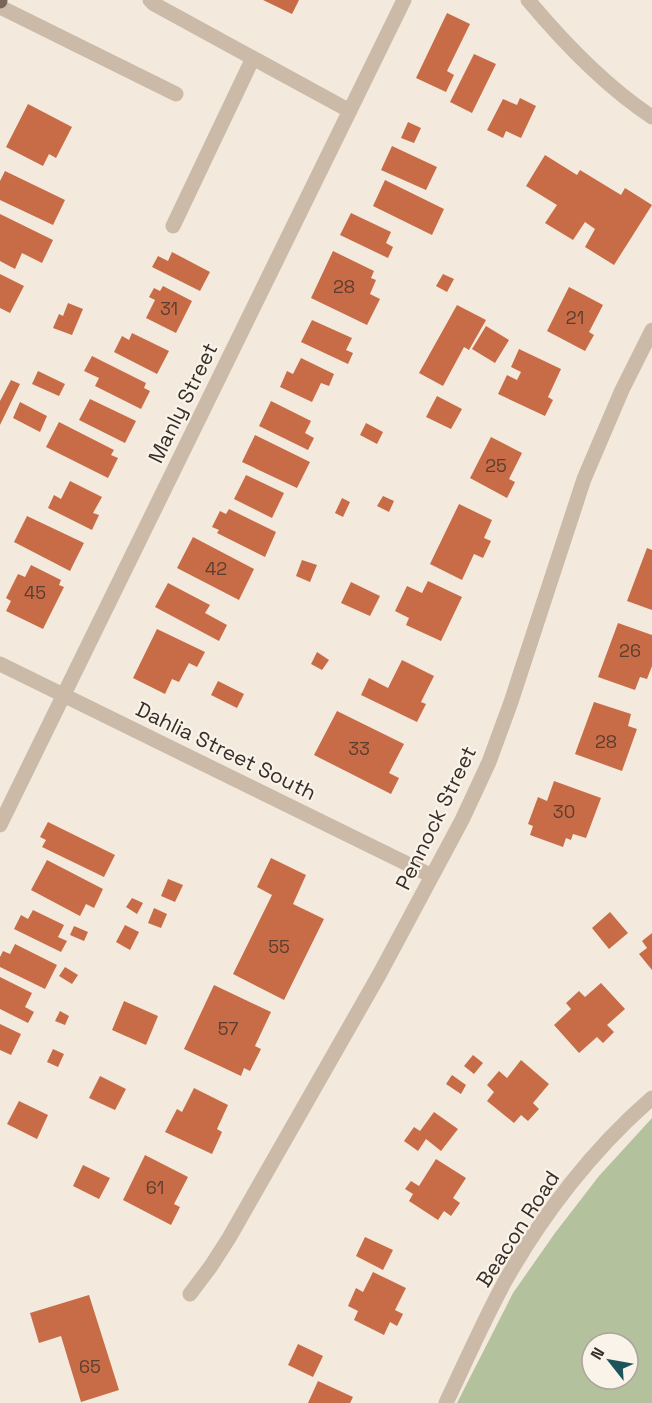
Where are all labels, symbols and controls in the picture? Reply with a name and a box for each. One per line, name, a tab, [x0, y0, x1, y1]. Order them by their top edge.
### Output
house number: 28	[333, 275, 355, 298]
house number: 31	[160, 297, 178, 320]
house number: 21	[566, 306, 584, 329]
street label: Manly Street	[142, 338, 223, 467]
house number: 25	[485, 454, 507, 477]
house number: 42	[205, 557, 227, 580]
house number: 45	[24, 581, 46, 604]
house number: 26	[619, 639, 641, 662]
street label: Dahlia Street South	[132, 695, 321, 806]
house number: 28	[595, 730, 617, 753]
house number: 33	[348, 737, 370, 760]
street label: Pennock Street	[389, 741, 482, 894]
house number: 30	[553, 800, 575, 823]
house number: 55	[268, 935, 290, 958]
house number: 57	[218, 1017, 238, 1040]
street label: Beacon Road	[470, 1165, 565, 1292]
house number: 61	[146, 1176, 164, 1199]
north arrow	[580, 1331, 640, 1391]
text: N	[586, 1344, 609, 1364]
house number: 65	[79, 1355, 101, 1378]

